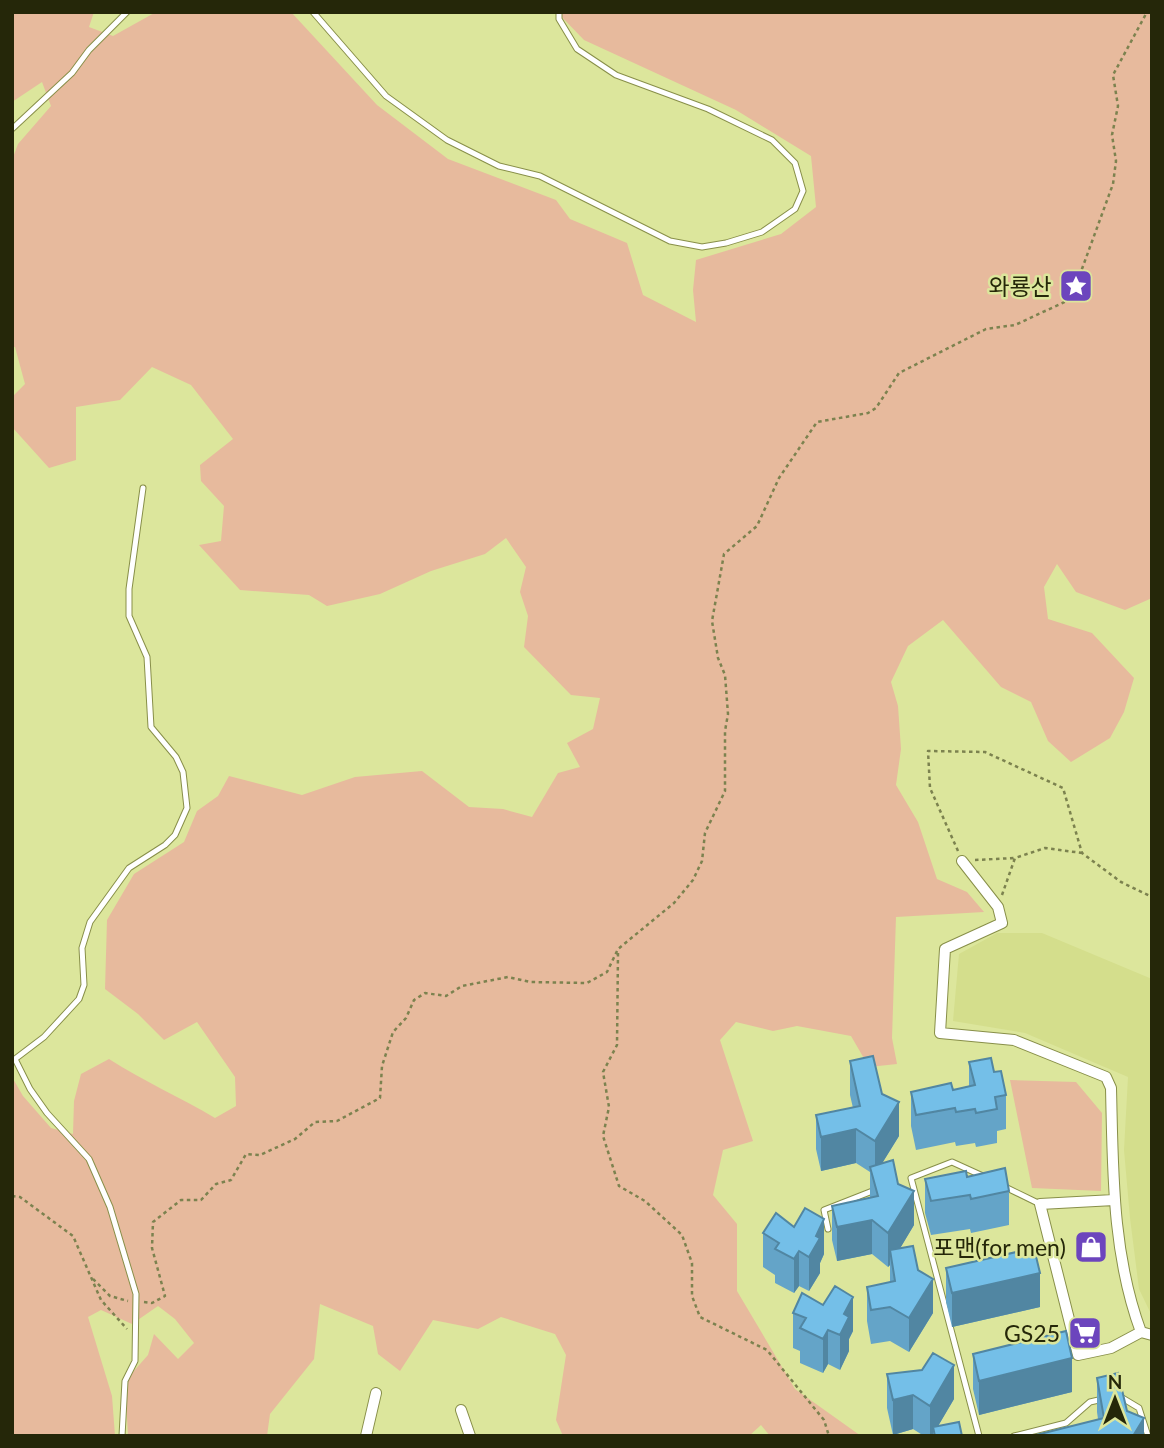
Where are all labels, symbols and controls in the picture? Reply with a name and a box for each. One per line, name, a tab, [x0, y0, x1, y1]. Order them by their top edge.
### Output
place icon: 와룡산	[1057, 267, 1095, 305]
place label: 와룡산	[989, 272, 1052, 300]
shop icon: 포맨(for men)	[1072, 1228, 1110, 1266]
place label: 포맨(for men)	[933, 1233, 1066, 1261]
supermarket icon: GS25	[1066, 1314, 1104, 1352]
place label: GS25	[1004, 1319, 1060, 1347]
north arrow	[1080, 1364, 1150, 1434]
text: N	[1108, 1370, 1122, 1393]

